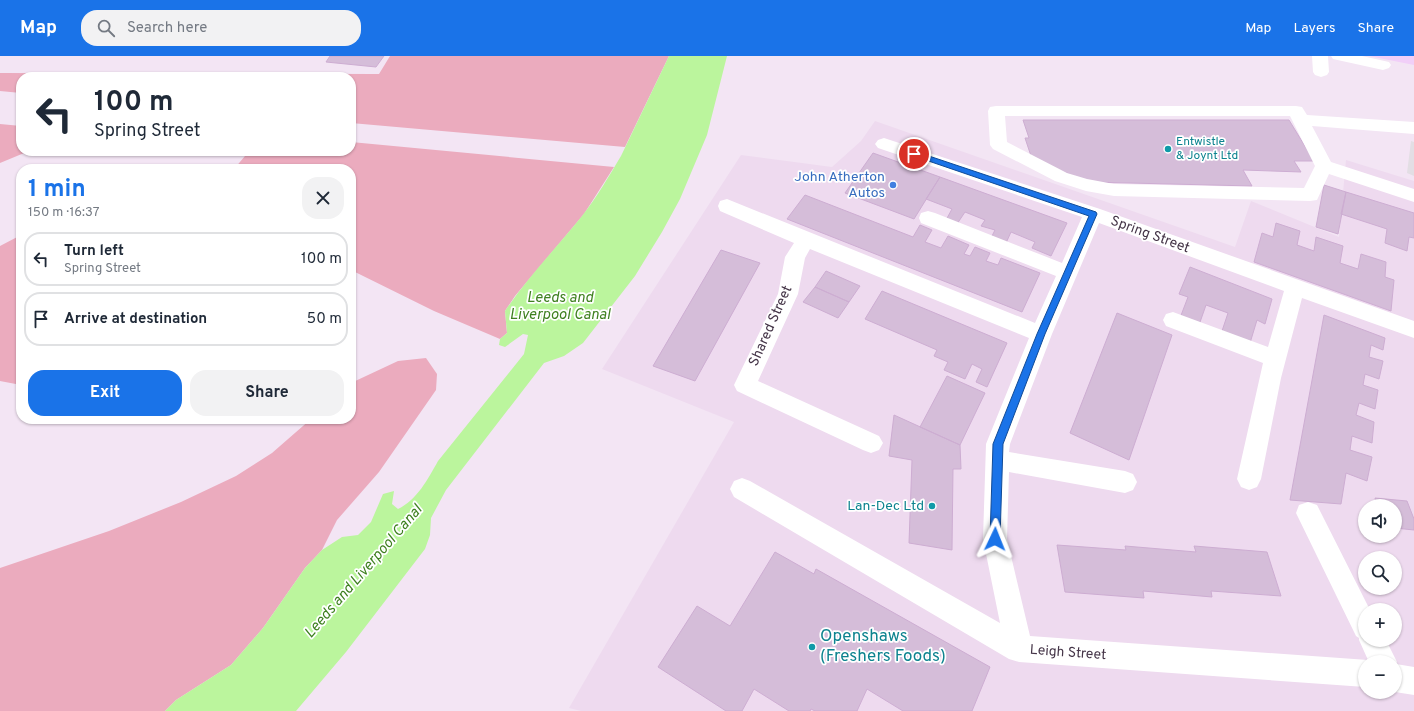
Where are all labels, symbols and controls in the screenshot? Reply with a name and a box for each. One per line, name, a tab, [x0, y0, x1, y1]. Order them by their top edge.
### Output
search box	[81, 10, 361, 46]
text: Map	[20, 16, 57, 40]
icon: search	[95, 17, 117, 39]
text: Search here	[127, 19, 207, 38]
text: Map	[1245, 20, 1271, 37]
text: Layers	[1293, 20, 1335, 37]
text: Share	[1357, 20, 1394, 37]
text: 100 m	[94, 85, 174, 121]
icon: left	[28, 88, 80, 140]
text: Spring Street	[94, 120, 201, 143]
place label: Entwistle & Joynt Ltd	[1176, 134, 1238, 164]
pin	[897, 137, 931, 171]
icon: arrive	[903, 143, 925, 165]
marker: Entwistle & Joynt Ltd	[1163, 144, 1173, 154]
place label: John Atherton Autos	[794, 169, 885, 202]
text: 1 min	[28, 175, 86, 205]
button: close	[302, 177, 344, 219]
marker: John Atherton Autos	[888, 180, 898, 190]
text: 150 m · 16:37	[28, 205, 99, 221]
street label: Spring Street	[1108, 213, 1192, 257]
text: Turn left	[64, 242, 124, 261]
icon: left	[30, 248, 52, 270]
text: 100 m	[301, 250, 342, 269]
text: Spring Street	[64, 261, 141, 277]
street label: Shared Street	[746, 283, 796, 369]
water label: Leeds and Liverpool Canal	[510, 289, 612, 325]
icon: arrive	[30, 308, 52, 330]
text: Arrive at destination	[64, 310, 207, 329]
text: 50 m	[307, 310, 342, 329]
button: Exit	[28, 370, 182, 416]
button: Share	[190, 370, 344, 416]
place label: Lan-Dec Ltd	[847, 498, 924, 515]
map controls	[1358, 499, 1402, 699]
button: sound	[1358, 499, 1402, 543]
water label: Leeds and Liverpool Canal	[301, 501, 428, 643]
marker: Lan-Dec Ltd	[927, 501, 937, 511]
position arrow	[974, 518, 1016, 560]
button: search	[1358, 551, 1402, 595]
button: +	[1358, 603, 1402, 647]
place label: Openshaws (Freshers Foods)	[820, 626, 946, 668]
marker: Openshaws (Freshers Foods)	[807, 642, 817, 652]
street label: Leigh Street	[1029, 642, 1107, 664]
button: −	[1358, 655, 1402, 699]

